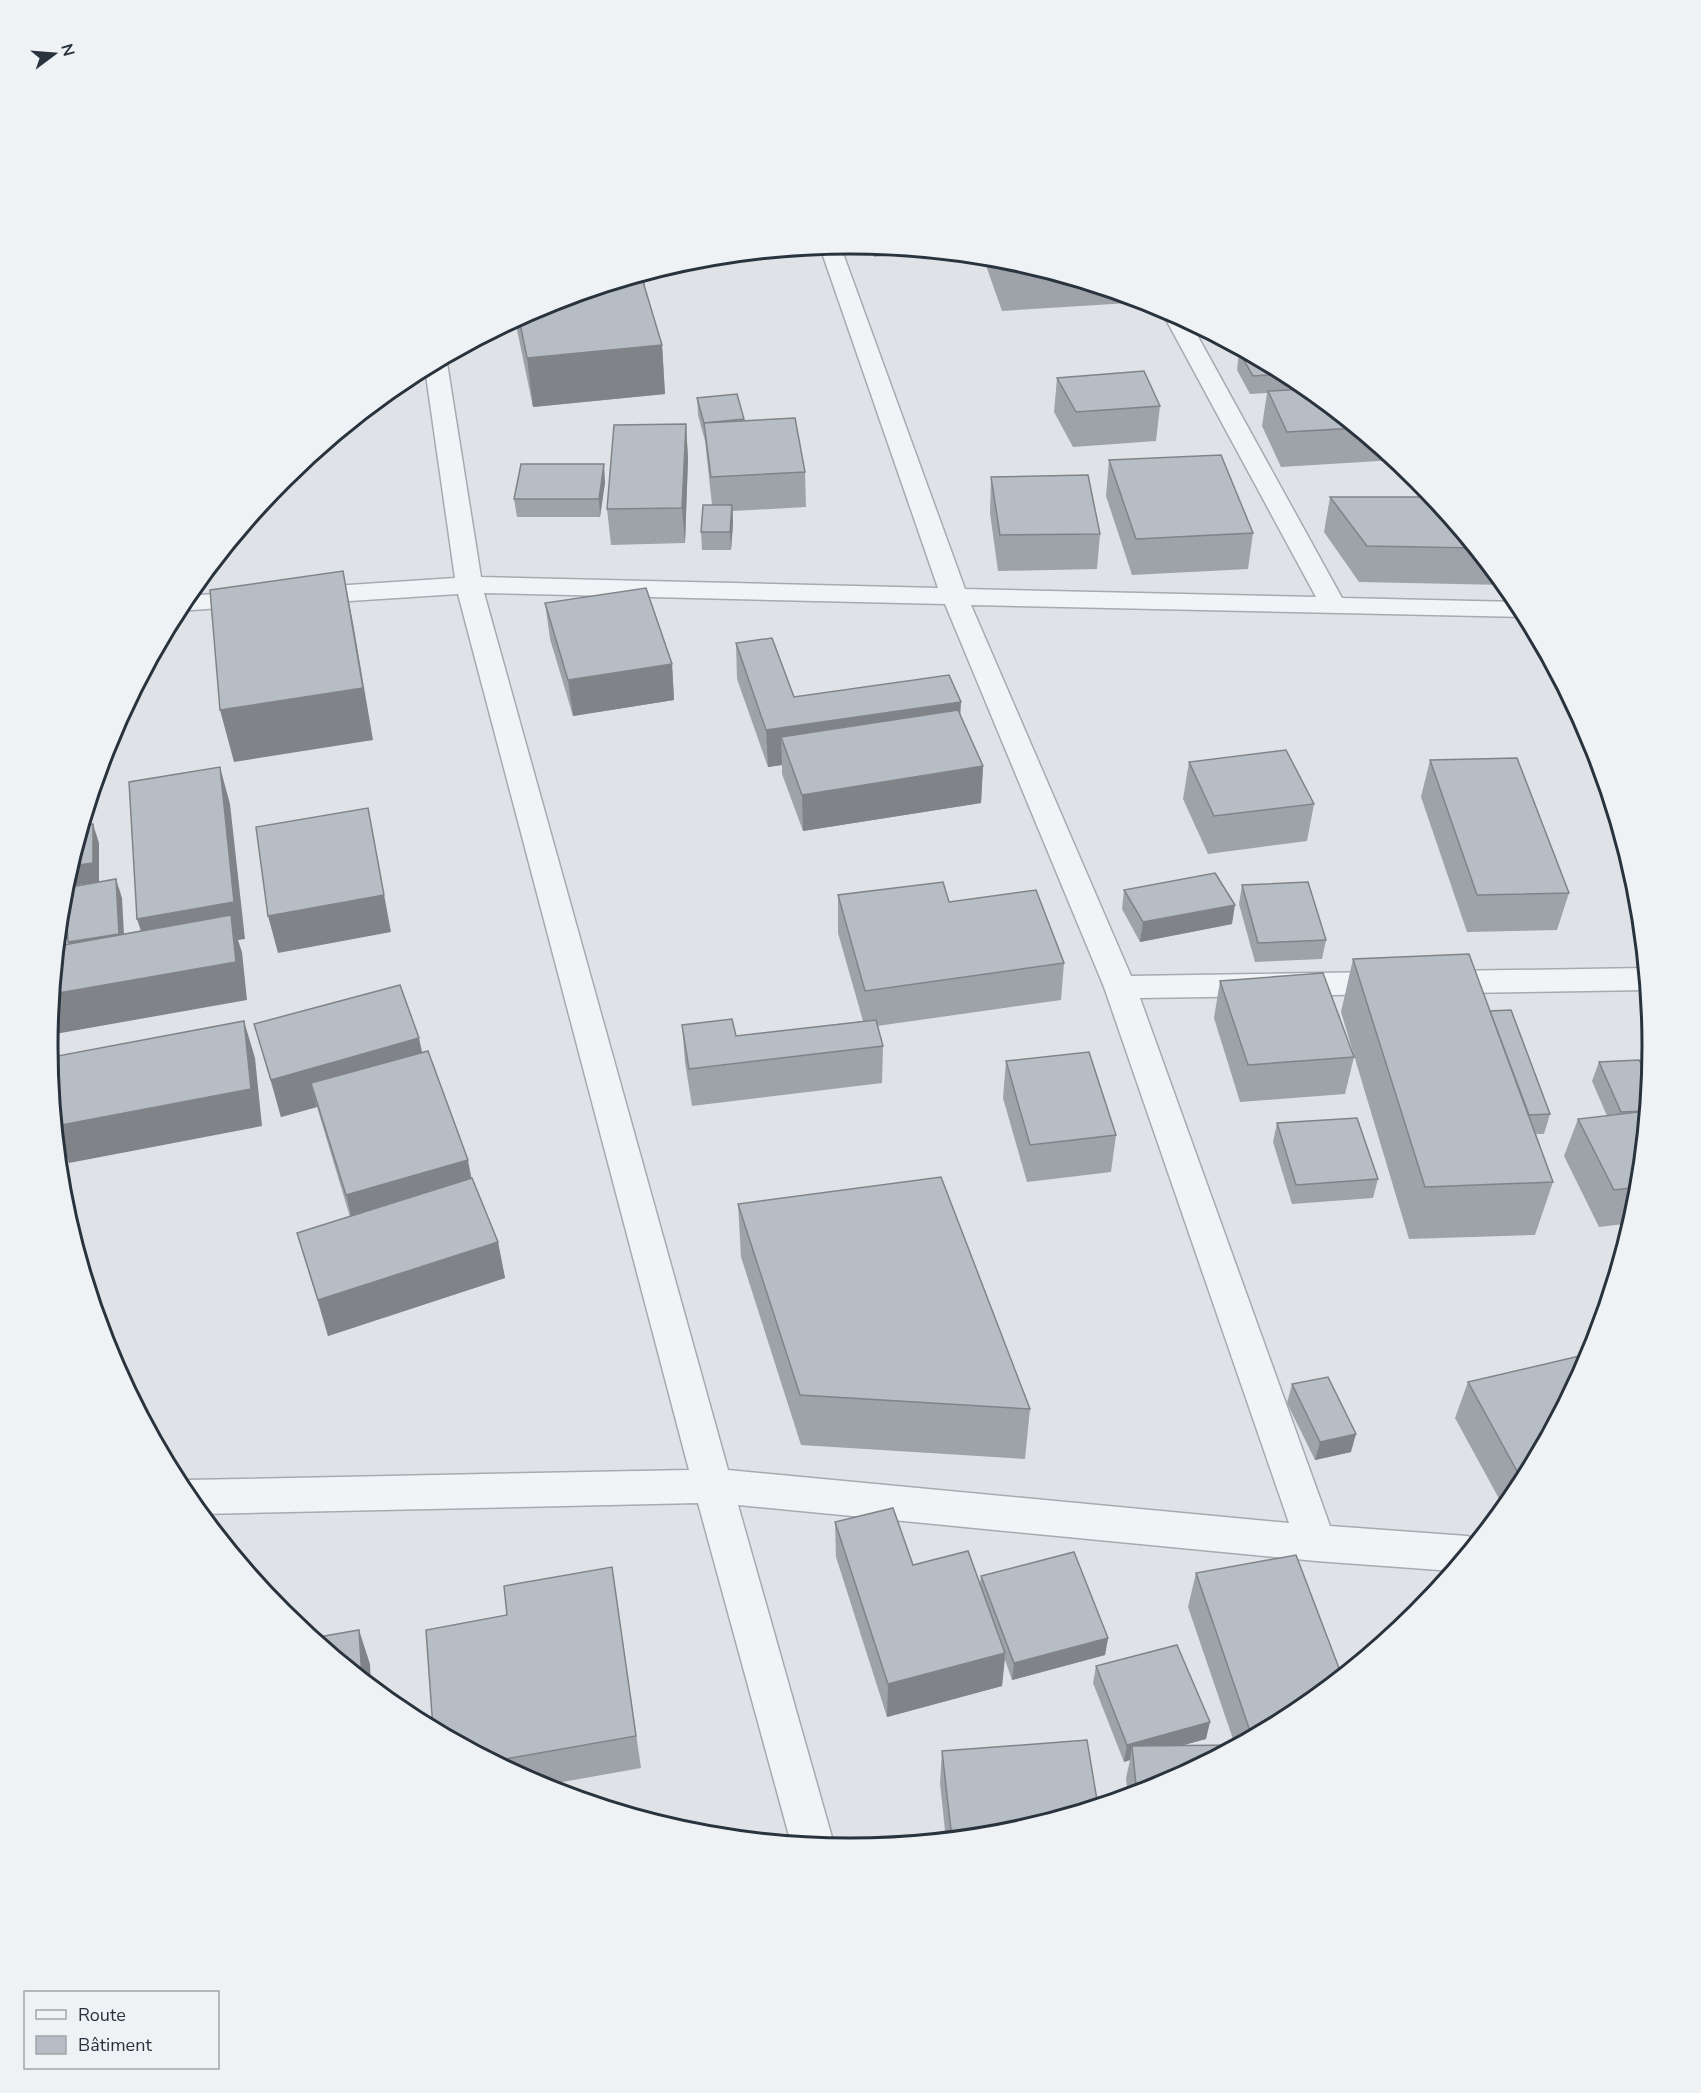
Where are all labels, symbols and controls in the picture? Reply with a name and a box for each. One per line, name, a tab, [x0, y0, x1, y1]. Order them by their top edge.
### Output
north arrow	[24, 24, 84, 84]
text: N	[55, 41, 80, 59]
legend	[24, 1991, 219, 2069]
text: Route	[78, 2003, 126, 2027]
text: Bâtiment	[78, 2033, 152, 2057]

